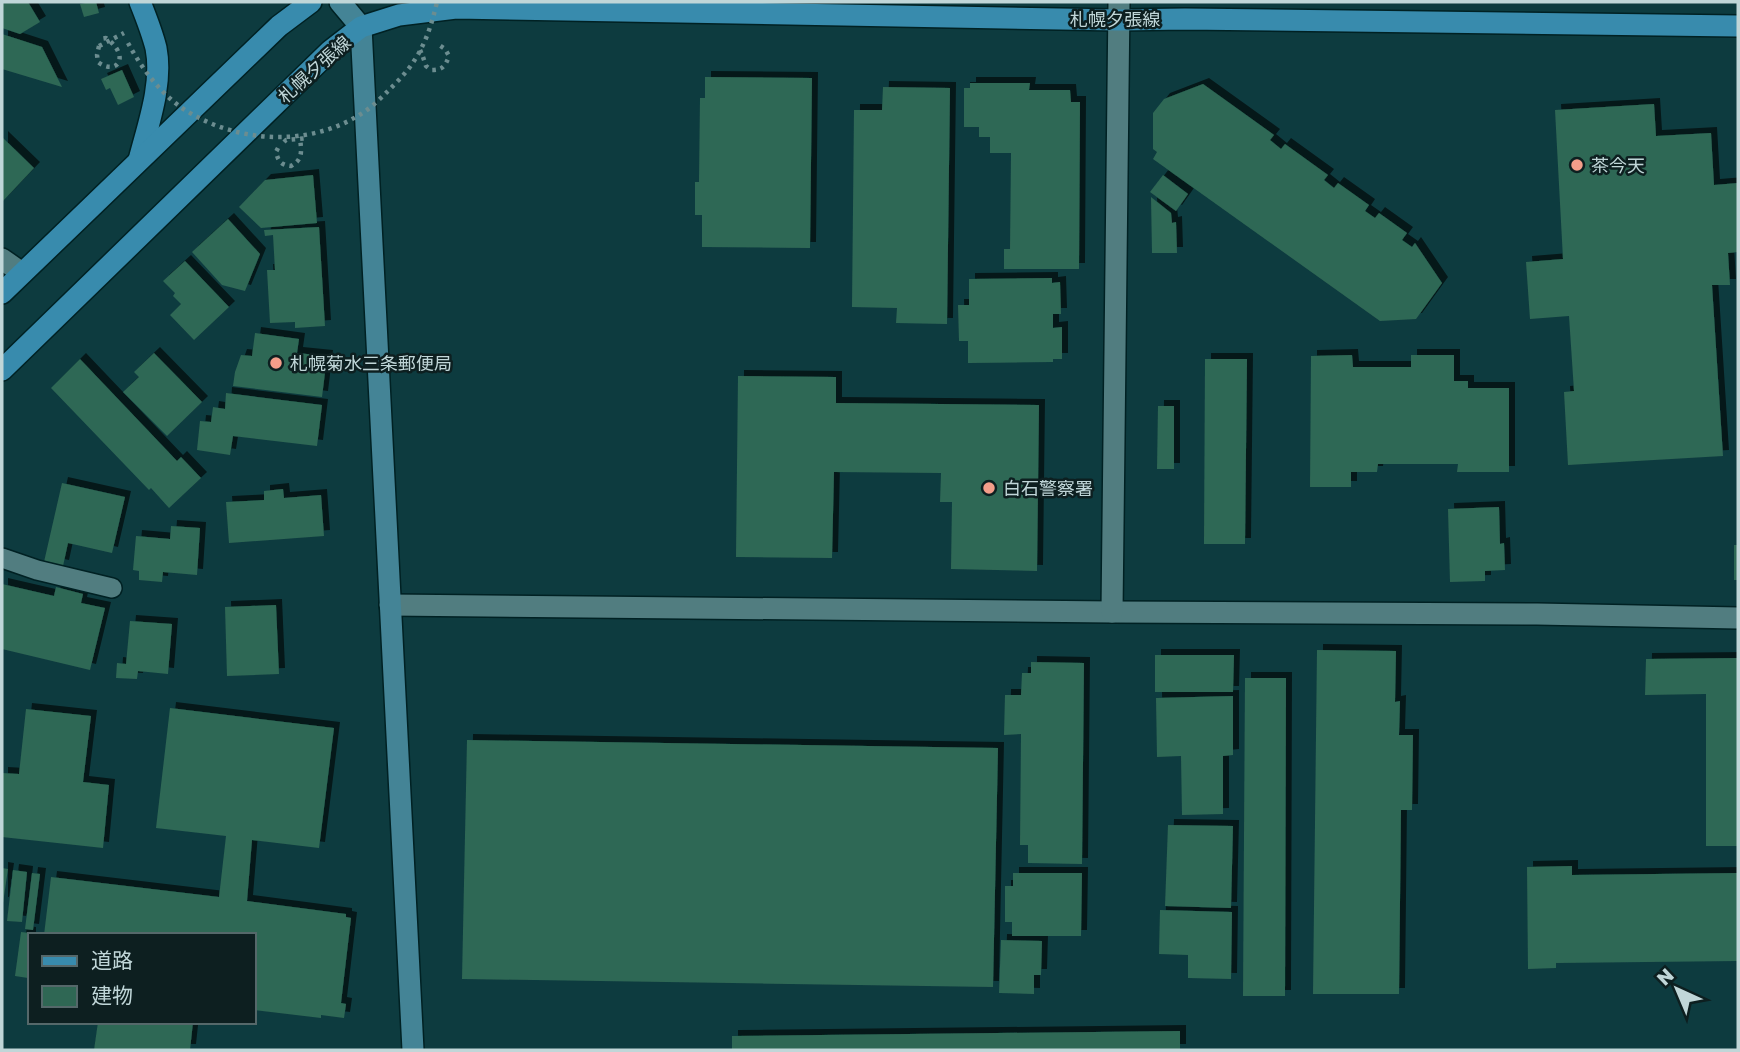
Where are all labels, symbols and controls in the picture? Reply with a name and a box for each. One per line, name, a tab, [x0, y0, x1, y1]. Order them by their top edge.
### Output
street label: 札幌夕張線	[1070, 8, 1160, 30]
street label: 札幌夕張線	[273, 31, 355, 107]
place label: 茶今天	[1591, 154, 1645, 176]
marker: 茶今天	[1569, 157, 1585, 173]
place label: 札幌菊水三条郵便局	[290, 352, 452, 374]
marker: 札幌菊水三条郵便局	[268, 355, 284, 371]
place label: 白石警察署	[1003, 477, 1093, 499]
marker: 白石警察署	[981, 480, 997, 496]
legend	[28, 933, 256, 1024]
text: 道路	[91, 947, 133, 973]
north arrow	[1642, 954, 1712, 1024]
text: N	[1652, 963, 1678, 990]
text: 建物	[91, 982, 133, 1008]

